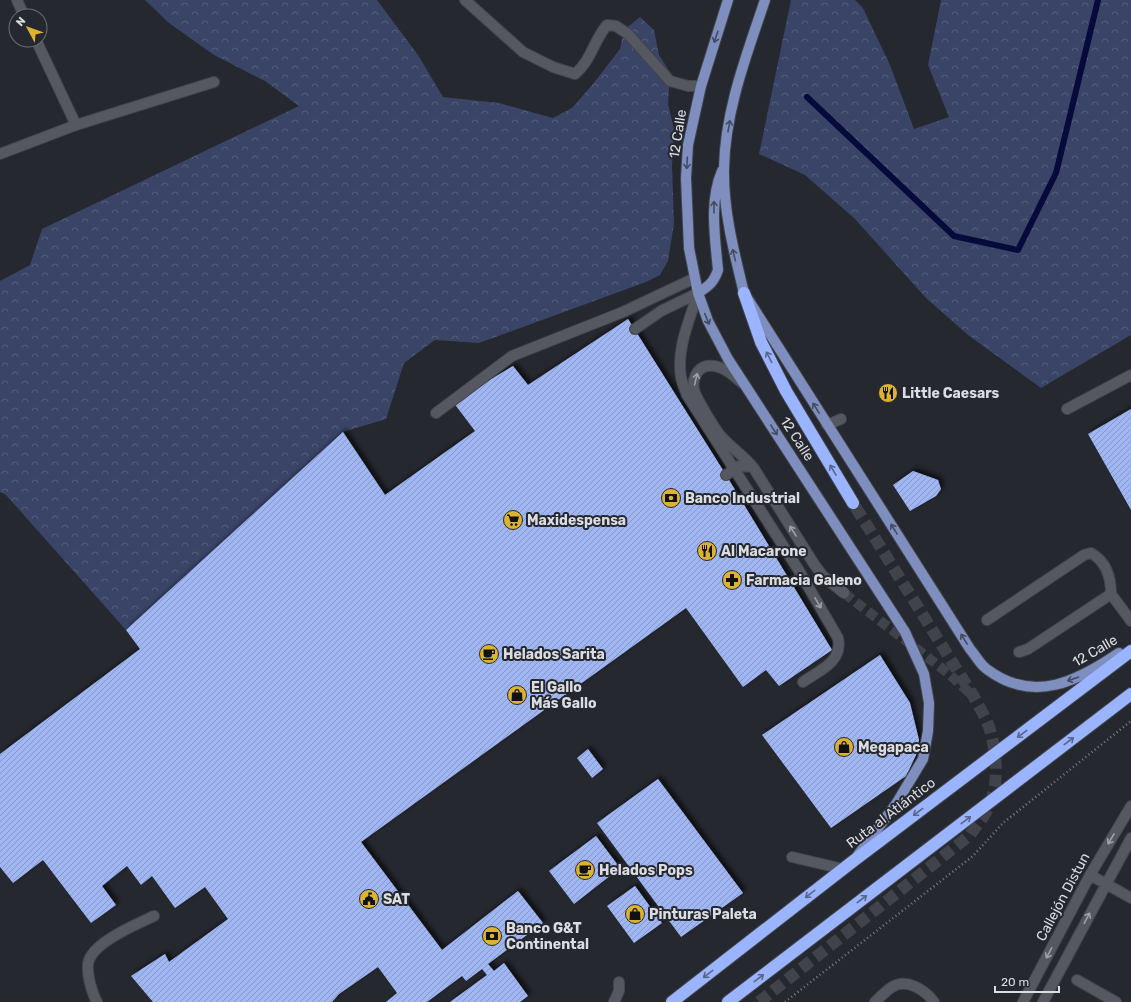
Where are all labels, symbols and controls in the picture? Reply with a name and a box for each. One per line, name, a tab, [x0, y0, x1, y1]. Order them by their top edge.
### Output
north arrow	[8, 8, 48, 48]
text: N	[13, 14, 28, 29]
one-way arrow	[712, 30, 719, 43]
street label: 12 Calle	[666, 108, 690, 160]
one-way arrow	[725, 120, 733, 133]
one-way arrow	[683, 156, 691, 169]
one-way arrow	[710, 201, 718, 214]
one-way arrow	[730, 249, 738, 262]
one-way arrow	[704, 312, 712, 324]
one-way arrow	[765, 351, 772, 363]
one-way arrow	[692, 373, 700, 386]
restaurant icon: Little Caesars	[877, 382, 899, 404]
place label: Little Caesars	[902, 385, 1000, 402]
one-way arrow	[812, 403, 821, 414]
street label: 12 Calle	[776, 414, 818, 464]
one-way arrow	[770, 424, 778, 435]
one-way arrow	[829, 465, 837, 476]
bank icon: Banco Industrial	[660, 487, 682, 509]
place label: Banco Industrial	[685, 490, 800, 507]
supermarket icon: Maxidespensa	[502, 509, 524, 531]
place label: Maxidespensa	[527, 512, 626, 529]
one-way arrow	[890, 524, 899, 535]
one-way arrow	[789, 526, 797, 537]
restaurant icon: Al Macarone	[696, 540, 718, 562]
place label: Al Macarone	[721, 543, 807, 560]
pharmacy icon: Farmacia Galeno	[721, 569, 743, 591]
place label: Farmacia Galeno	[746, 572, 862, 589]
one-way arrow	[814, 597, 822, 609]
street label: 12 Calle	[1069, 631, 1121, 671]
one-way arrow	[960, 634, 968, 645]
cafe icon: Helados Sarita	[478, 643, 500, 665]
place label: Helados Sarita	[503, 646, 605, 663]
one-way arrow	[1067, 676, 1080, 683]
place label: El Gallo Más Gallo	[531, 679, 596, 712]
shop icon: El Gallo Más Gallo	[506, 684, 528, 706]
one-way arrow	[1016, 729, 1027, 738]
shop icon: Megapaca	[833, 736, 855, 758]
one-way arrow	[1063, 737, 1074, 745]
place label: Megapaca	[858, 739, 929, 756]
street label: Ruta al Atlántico	[843, 774, 939, 852]
one-way arrow	[913, 808, 924, 816]
one-way arrow	[960, 816, 971, 824]
one-way arrow	[1107, 833, 1115, 844]
street label: Callejón Distun	[1033, 850, 1093, 944]
cafe icon: Helados Pops	[574, 859, 596, 881]
place label: Helados Pops	[599, 862, 693, 879]
public building icon: SAT	[358, 888, 380, 910]
one-way arrow	[805, 890, 816, 899]
place label: SAT	[383, 891, 410, 908]
one-way arrow	[857, 895, 868, 903]
shop icon: Pinturas Paleta	[624, 903, 646, 925]
place label: Pinturas Paleta	[649, 906, 757, 923]
one-way arrow	[1084, 912, 1092, 924]
place label: Banco G&T Continental	[506, 920, 589, 953]
bank icon: Banco G&T Continental	[481, 925, 503, 947]
one-way arrow	[1044, 947, 1052, 959]
scale bar	[995, 968, 1059, 994]
one-way arrow	[702, 970, 713, 978]
one-way arrow	[754, 974, 765, 983]
text: 20 m	[1001, 975, 1029, 989]

